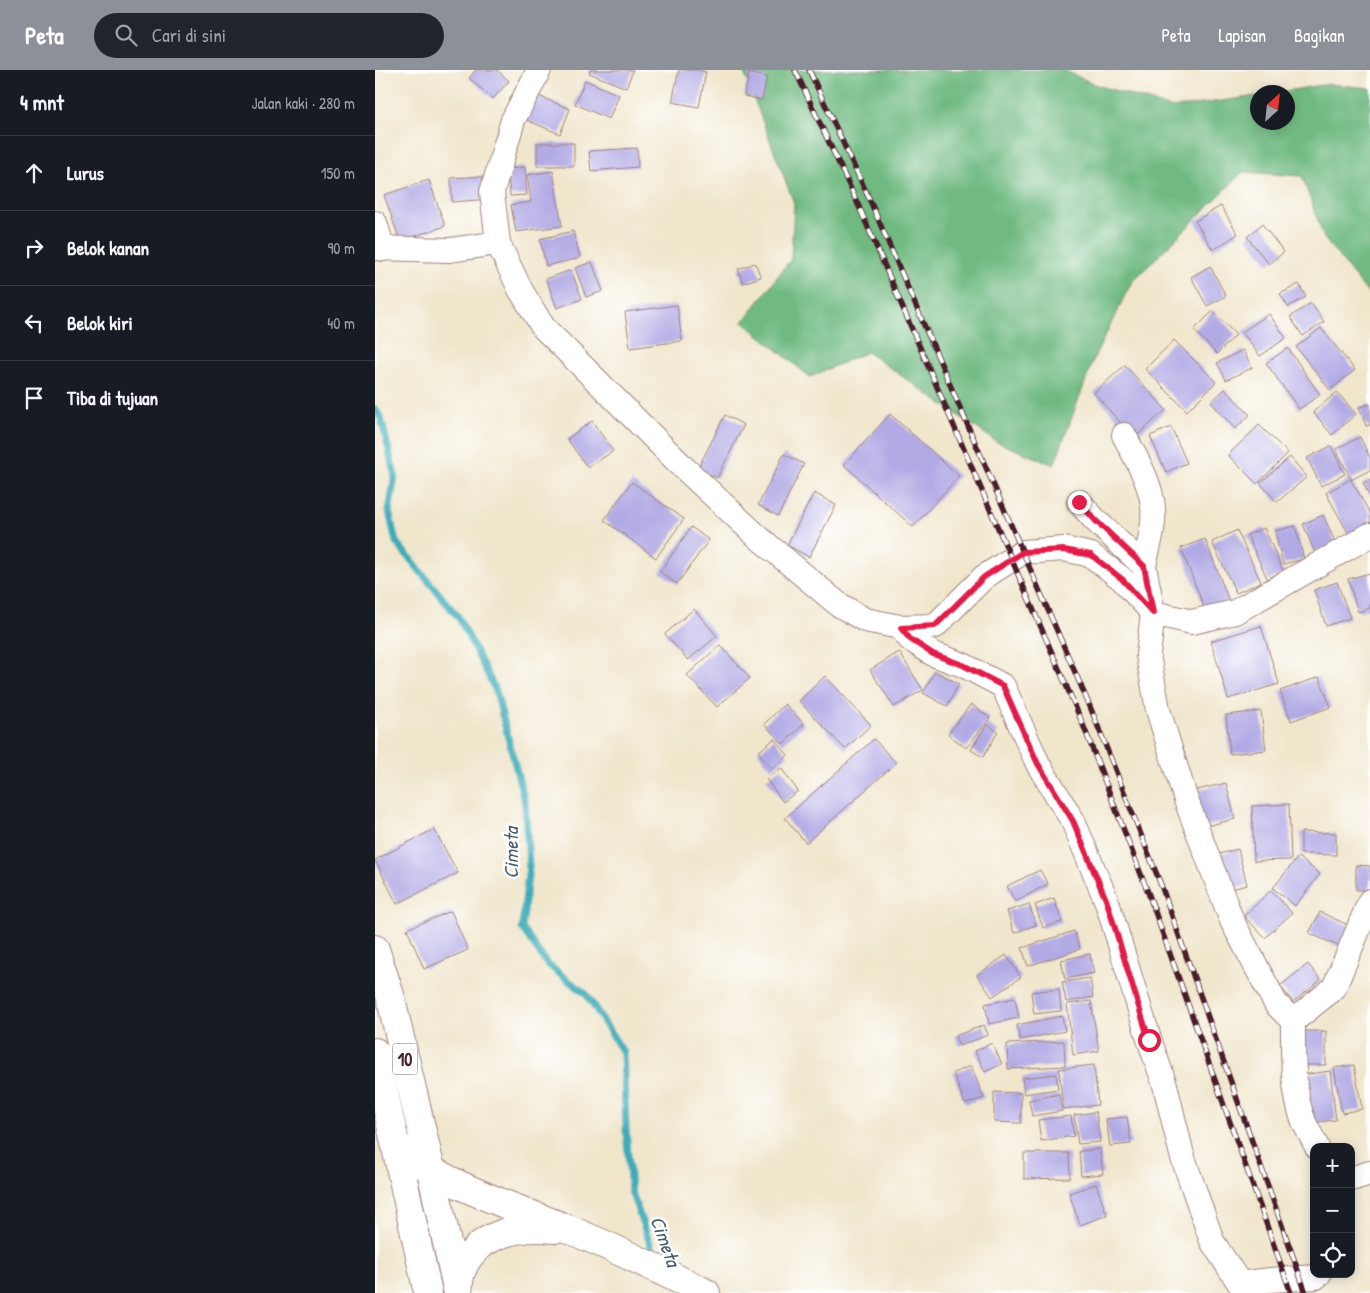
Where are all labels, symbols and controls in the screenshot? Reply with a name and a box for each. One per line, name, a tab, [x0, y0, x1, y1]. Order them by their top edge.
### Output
search box	[94, 13, 444, 58]
text: Peta	[25, 19, 64, 51]
icon: search	[112, 21, 140, 49]
text: Cari di sini	[152, 22, 226, 48]
text: Peta	[1161, 23, 1190, 48]
text: Lapisan	[1218, 23, 1266, 48]
text: Bagikan	[1294, 23, 1345, 48]
north arrow	[1250, 85, 1295, 130]
text: 4 mnt	[20, 88, 64, 117]
text: Jalan kaki · 280 m	[252, 92, 355, 114]
icon: ahead	[20, 159, 48, 187]
text: Lurus	[67, 160, 104, 186]
text: 150 m	[321, 162, 355, 184]
icon: right	[20, 234, 48, 262]
text: Belok kanan	[67, 235, 149, 261]
text: 90 m	[327, 237, 355, 259]
icon: left	[20, 309, 48, 337]
text: Belok kiri	[67, 310, 133, 336]
text: 40 m	[327, 312, 355, 334]
icon: arrive	[20, 384, 48, 412]
text: Tiba di tujuan	[67, 385, 158, 411]
route end	[1068, 491, 1091, 514]
water label: Cimeta	[497, 825, 524, 879]
route start	[1138, 1029, 1161, 1052]
road number: 10	[393, 1044, 417, 1074]
map controls	[1310, 1143, 1355, 1278]
button: +	[1310, 1143, 1355, 1188]
button: −	[1310, 1188, 1355, 1233]
water label: Cimeta	[644, 1212, 688, 1272]
button: locate	[1310, 1233, 1355, 1278]

